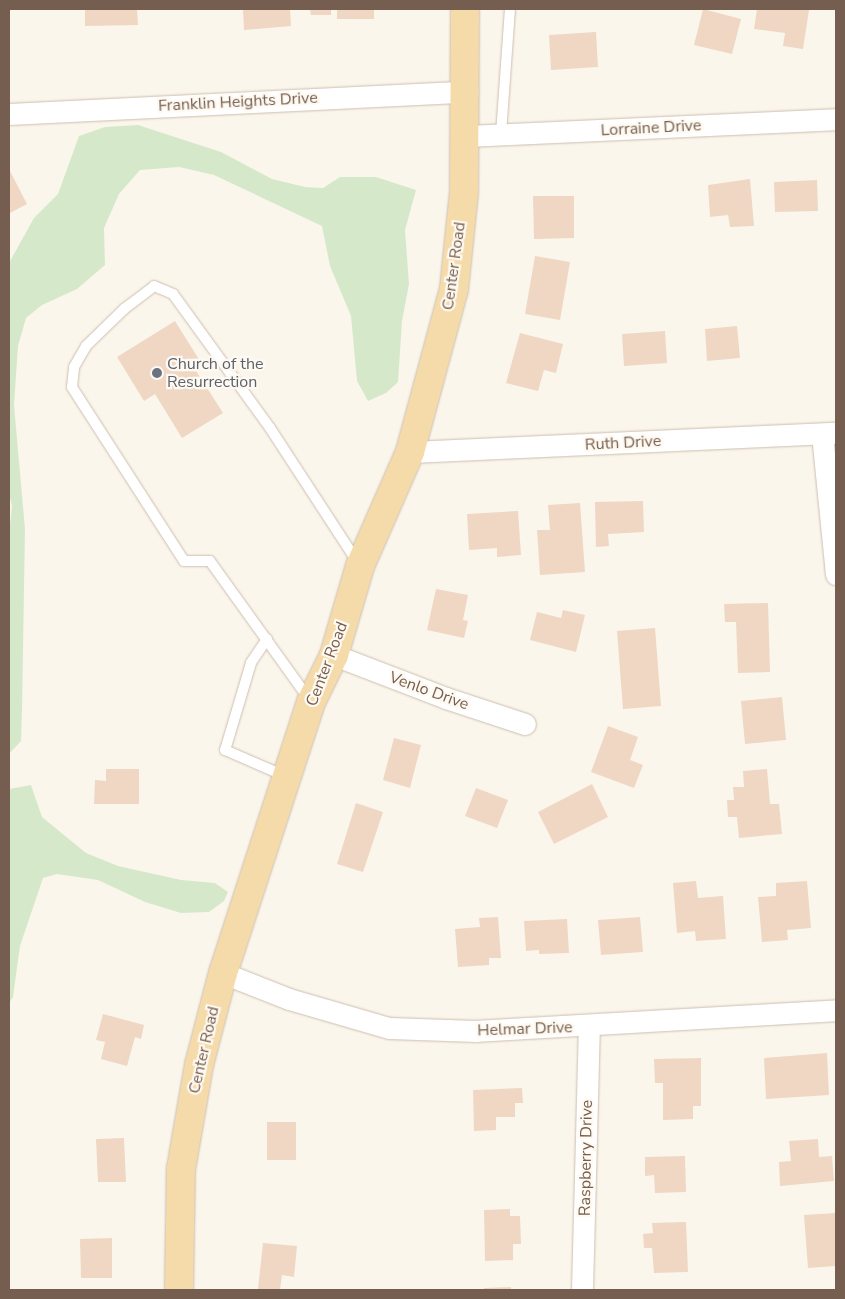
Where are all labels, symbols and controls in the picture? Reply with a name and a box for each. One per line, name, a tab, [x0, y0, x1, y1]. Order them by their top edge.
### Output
street label: Franklin Heights Drive	[158, 88, 318, 116]
street label: Lorraine Drive	[600, 116, 702, 140]
street label: Center Road	[438, 221, 470, 311]
place label: Church of the Resurrection	[167, 354, 264, 392]
marker: Church of the Resurrection	[151, 367, 163, 379]
street label: Ruth Drive	[584, 431, 662, 455]
street label: Center Road	[302, 619, 352, 709]
street label: Venlo Drive	[387, 668, 471, 714]
street label: Center Road	[185, 1005, 223, 1095]
street label: Helmar Drive	[477, 1018, 573, 1040]
street label: Raspberry Drive	[575, 1100, 597, 1216]

